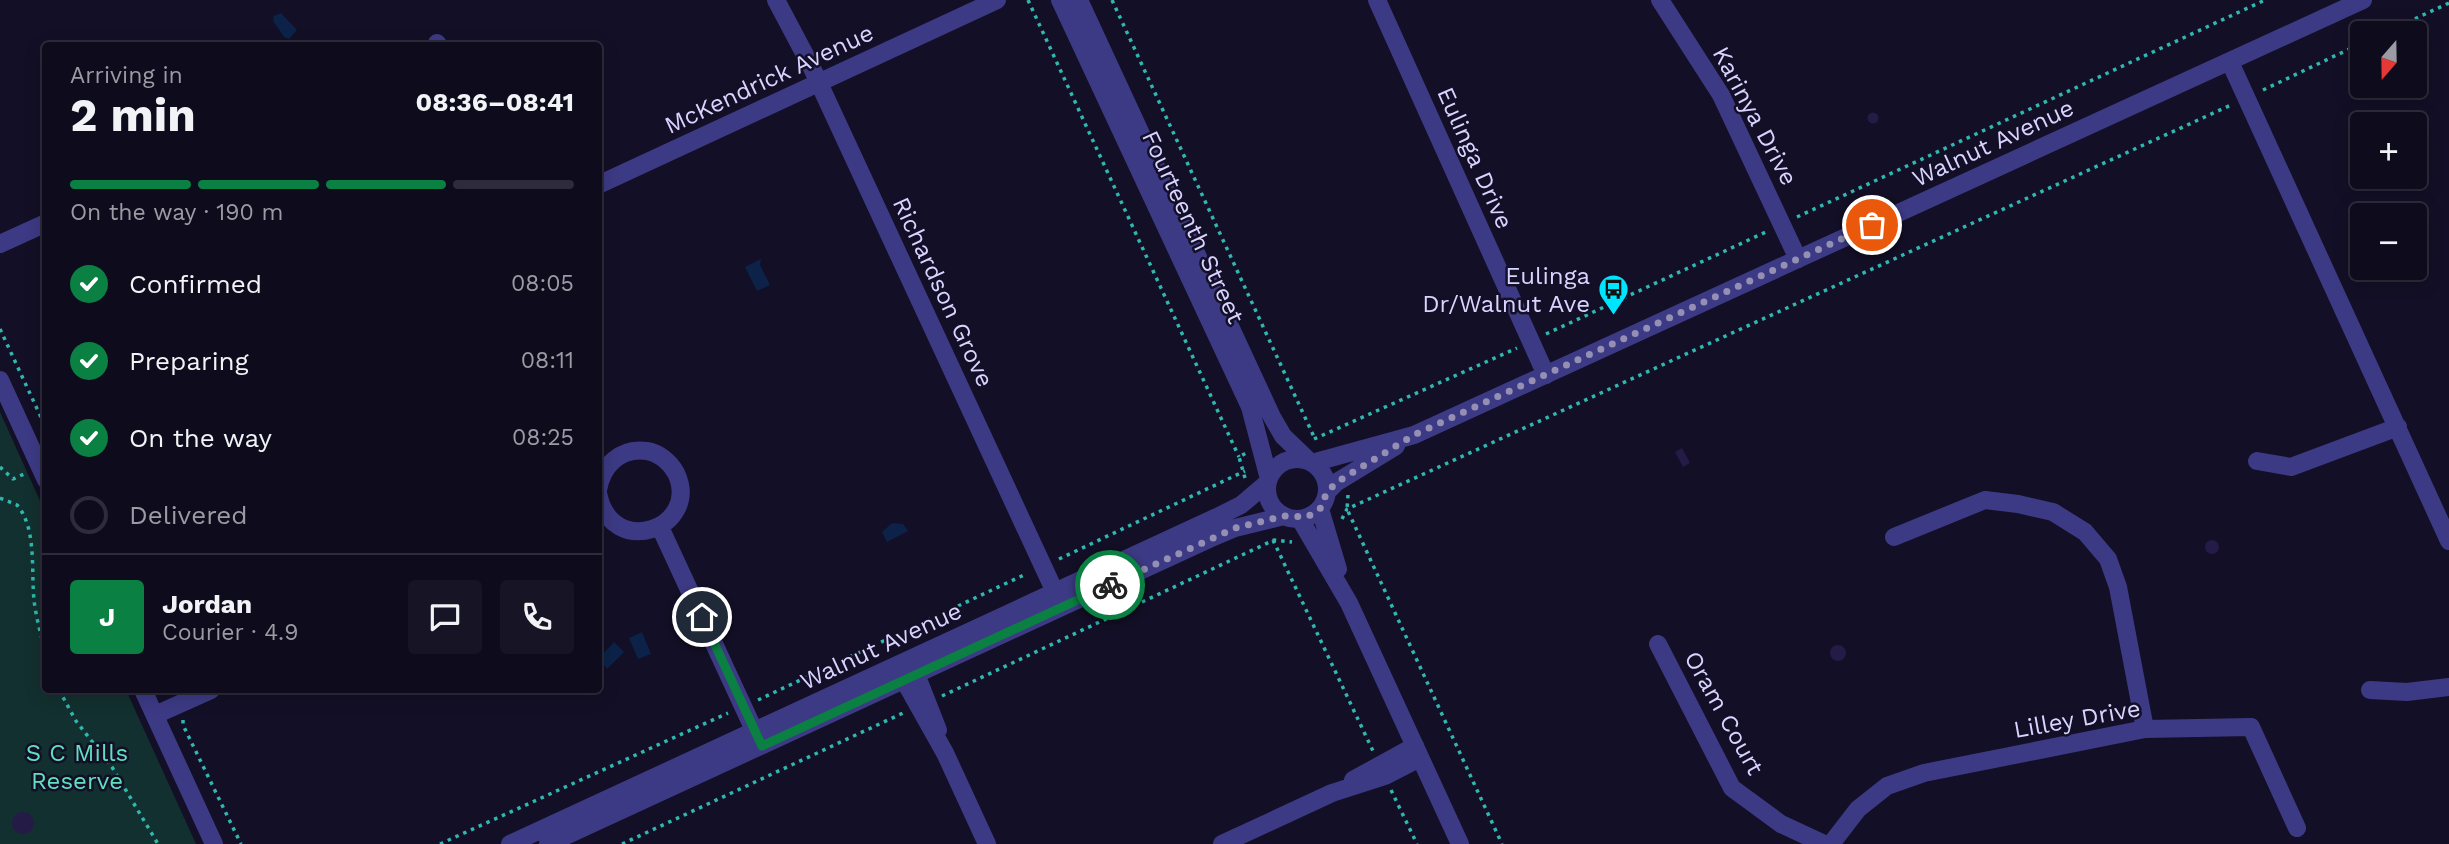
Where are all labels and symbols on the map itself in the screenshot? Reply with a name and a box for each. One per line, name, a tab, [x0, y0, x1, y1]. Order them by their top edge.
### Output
street label: McKendrick Avenue	[660, 18, 878, 140]
north arrow	[2350, 21, 2427, 98]
street label: Karinya Drive	[1707, 42, 1803, 190]
street label: Eulinga Drive	[1431, 83, 1519, 233]
street label: Walnut Avenue	[1908, 93, 2078, 193]
street label: Fourteenth Street	[1136, 126, 1250, 328]
street label: Richardson Grove	[887, 193, 999, 391]
pin	[1842, 195, 1902, 255]
place label: Eulinga Dr/Walnut Ave	[1422, 262, 1590, 318]
bus stop icon: Eulinga Dr/Walnut Ave	[1596, 273, 1630, 317]
courier	[1075, 550, 1145, 620]
pin	[672, 587, 732, 647]
street label: Walnut Avenue	[796, 596, 966, 696]
street label: Oram Court	[1679, 646, 1769, 780]
street label: Lilley Drive	[2011, 694, 2143, 744]
park label: S C Mills Reserve	[26, 739, 128, 795]

